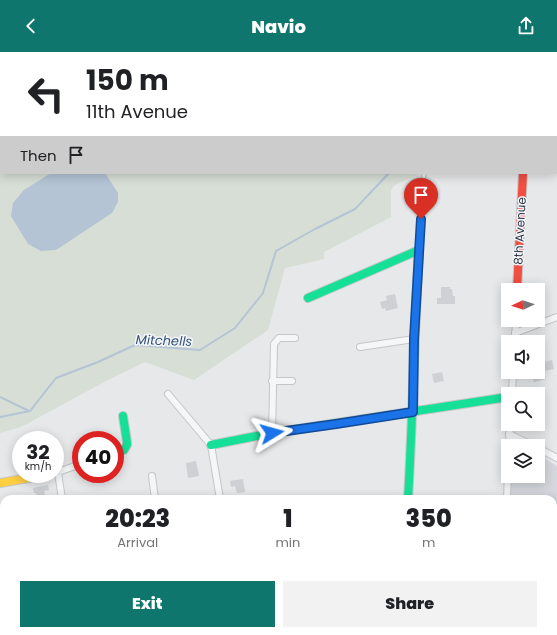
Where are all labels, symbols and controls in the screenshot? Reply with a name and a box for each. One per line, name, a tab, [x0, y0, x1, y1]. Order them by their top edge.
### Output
text: Navio	[251, 14, 306, 39]
icon: back	[20, 15, 42, 37]
icon: share	[515, 15, 537, 37]
text: 150 m	[86, 61, 169, 100]
icon: left	[20, 68, 72, 120]
text: 11th Avenue	[86, 99, 188, 124]
icon: arrive	[65, 144, 87, 166]
text: Then	[20, 145, 57, 166]
pin	[404, 178, 438, 219]
icon: arrive	[410, 184, 432, 206]
street label: 8th Avenue	[509, 197, 530, 265]
north arrow	[501, 283, 545, 327]
map controls	[501, 283, 545, 483]
water label: Mitchells	[135, 330, 193, 351]
button: sound	[501, 335, 545, 379]
button: search	[501, 387, 545, 431]
position arrow	[251, 412, 293, 454]
speed limit sign: 40	[72, 431, 124, 483]
text: 32	[26, 438, 50, 466]
button: layers	[501, 439, 545, 483]
text: km/h	[25, 459, 51, 474]
text: 20:23	[105, 502, 170, 535]
text: 1	[283, 502, 293, 535]
text: 350	[406, 502, 452, 535]
text: Arrival	[117, 533, 158, 552]
text: min	[275, 533, 300, 552]
text: m	[422, 533, 435, 552]
button: Exit	[20, 581, 275, 627]
button: Share	[283, 581, 537, 627]

